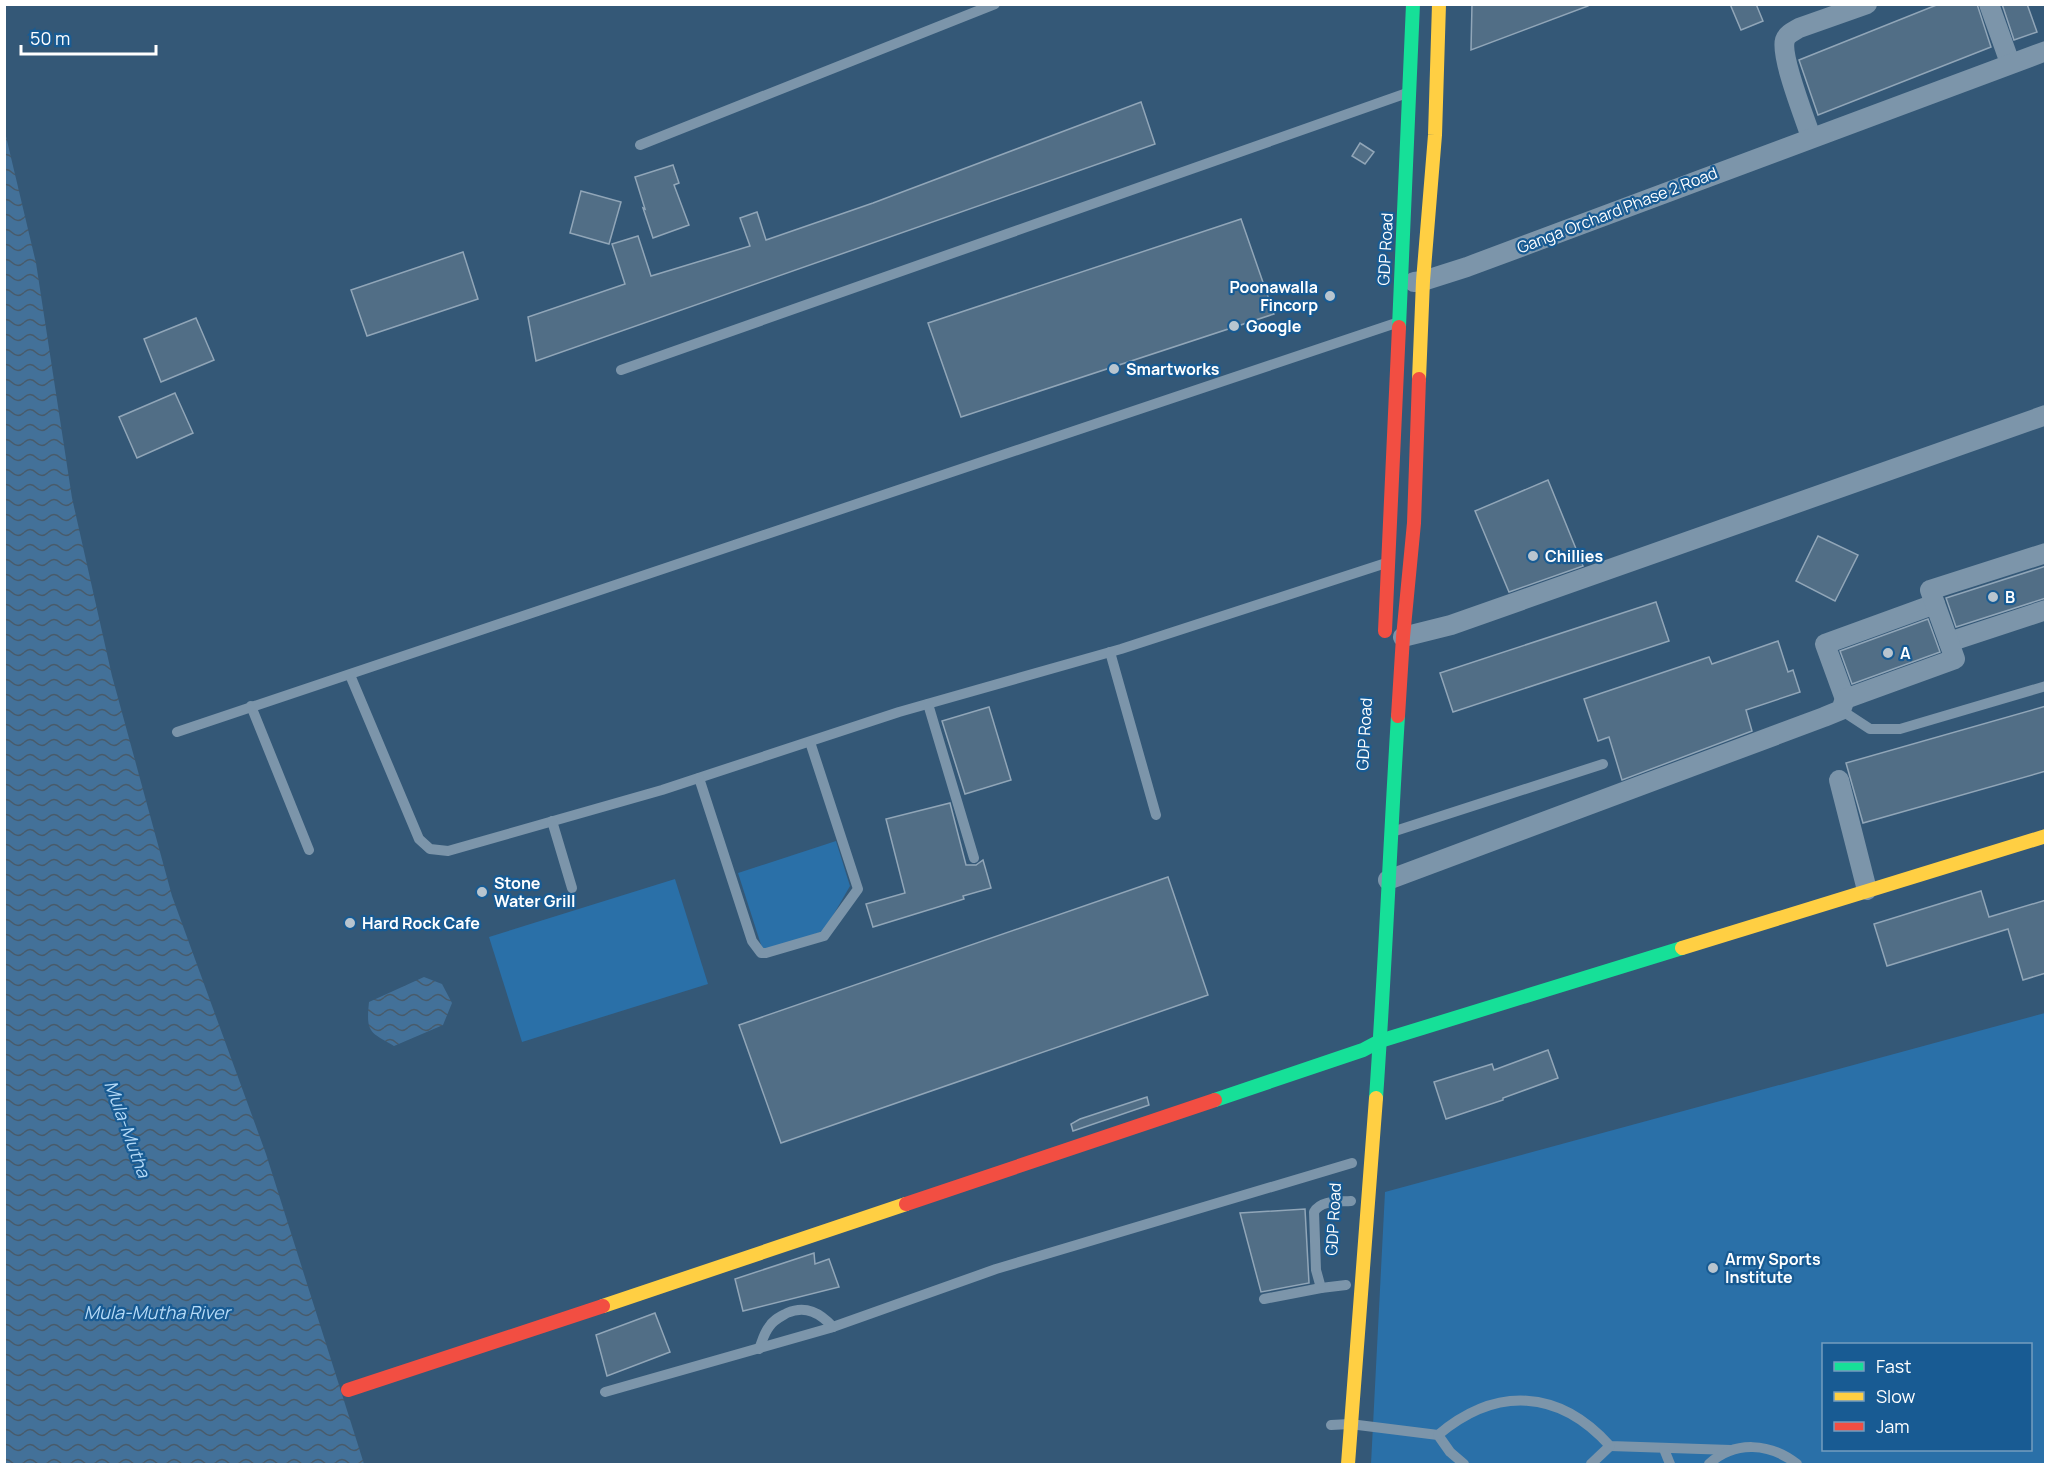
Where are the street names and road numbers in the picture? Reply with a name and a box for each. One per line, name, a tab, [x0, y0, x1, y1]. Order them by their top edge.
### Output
street label: Ganga Orchard Phase 2 Road	[1514, 162, 1720, 258]
street label: GDP Road	[1372, 212, 1398, 286]
street label: GDP Road	[1351, 697, 1377, 771]
street label: GDP Road	[1320, 1182, 1346, 1256]

